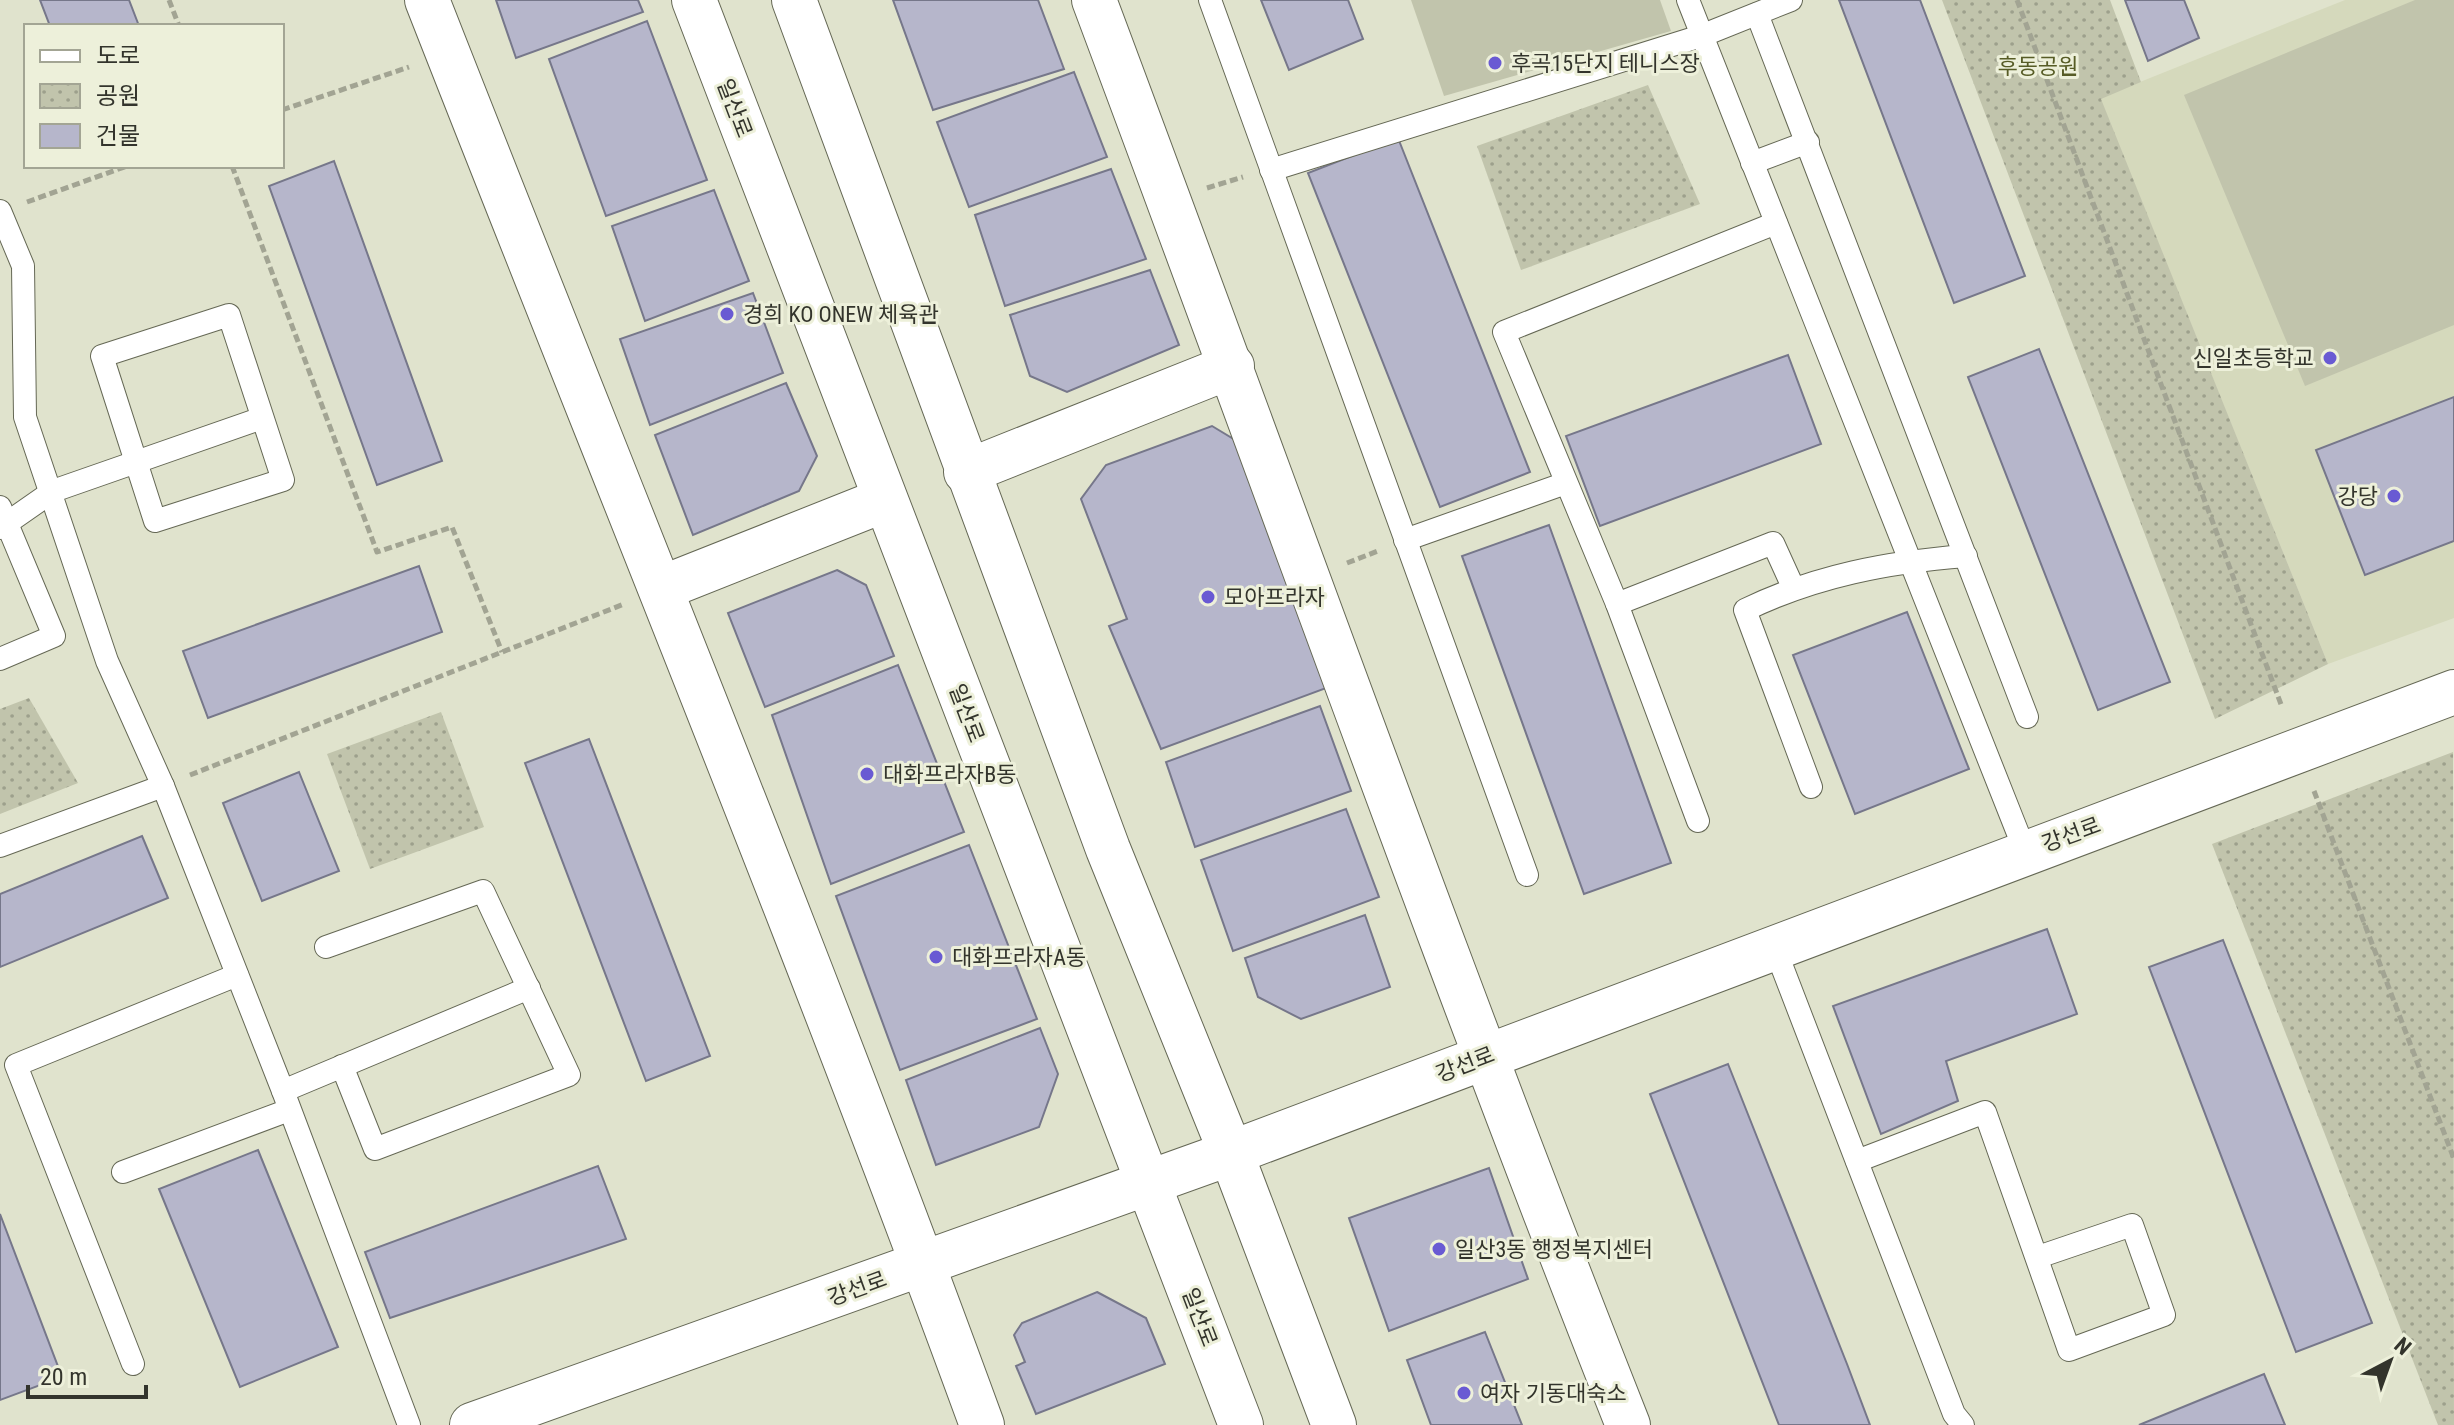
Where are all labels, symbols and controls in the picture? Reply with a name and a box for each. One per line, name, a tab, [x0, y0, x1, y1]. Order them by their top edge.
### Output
legend	[24, 24, 284, 168]
text: 도로	[96, 42, 140, 70]
place label: 후곡15단지 테니스장	[1511, 51, 1700, 76]
marker: 후곡15단지 테니스장	[1486, 54, 1504, 72]
park label: 후동공원	[1998, 54, 2078, 79]
street label: 일산로	[712, 75, 757, 141]
text: 공원	[96, 82, 140, 110]
text: 건물	[96, 122, 140, 150]
place label: 경희 KO ONEW 체육관	[743, 302, 939, 327]
marker: 경희 KO ONEW 체육관	[718, 305, 736, 323]
place label: 신일초등학교	[2193, 346, 2314, 371]
marker: 신일초등학교	[2321, 349, 2339, 367]
place label: 강당	[2338, 484, 2378, 509]
marker: 강당	[2385, 487, 2403, 505]
place label: 모아프라자	[1224, 585, 1325, 610]
marker: 모아프라자	[1199, 588, 1217, 606]
street label: 일산로	[944, 680, 989, 746]
place label: 대화프라자B동	[883, 762, 1016, 787]
marker: 대화프라자B동	[858, 765, 876, 783]
street label: 강선로	[2038, 812, 2104, 857]
place label: 대화프라자A동	[952, 945, 1086, 970]
marker: 대화프라자A동	[927, 948, 945, 966]
street label: 강선로	[1432, 1042, 1498, 1087]
place label: 일산3동 행정복지센터	[1455, 1237, 1653, 1262]
marker: 일산3동 행정복지센터	[1430, 1240, 1448, 1258]
street label: 강선로	[824, 1266, 890, 1311]
street label: 일산로	[1177, 1284, 1222, 1350]
north arrow	[2350, 1321, 2430, 1401]
text: N	[2390, 1332, 2416, 1360]
scale bar	[28, 1349, 146, 1399]
text: 20 m	[40, 1363, 87, 1391]
place label: 여자 기동대숙소	[1480, 1381, 1627, 1406]
marker: 여자 기동대숙소	[1455, 1384, 1473, 1402]

